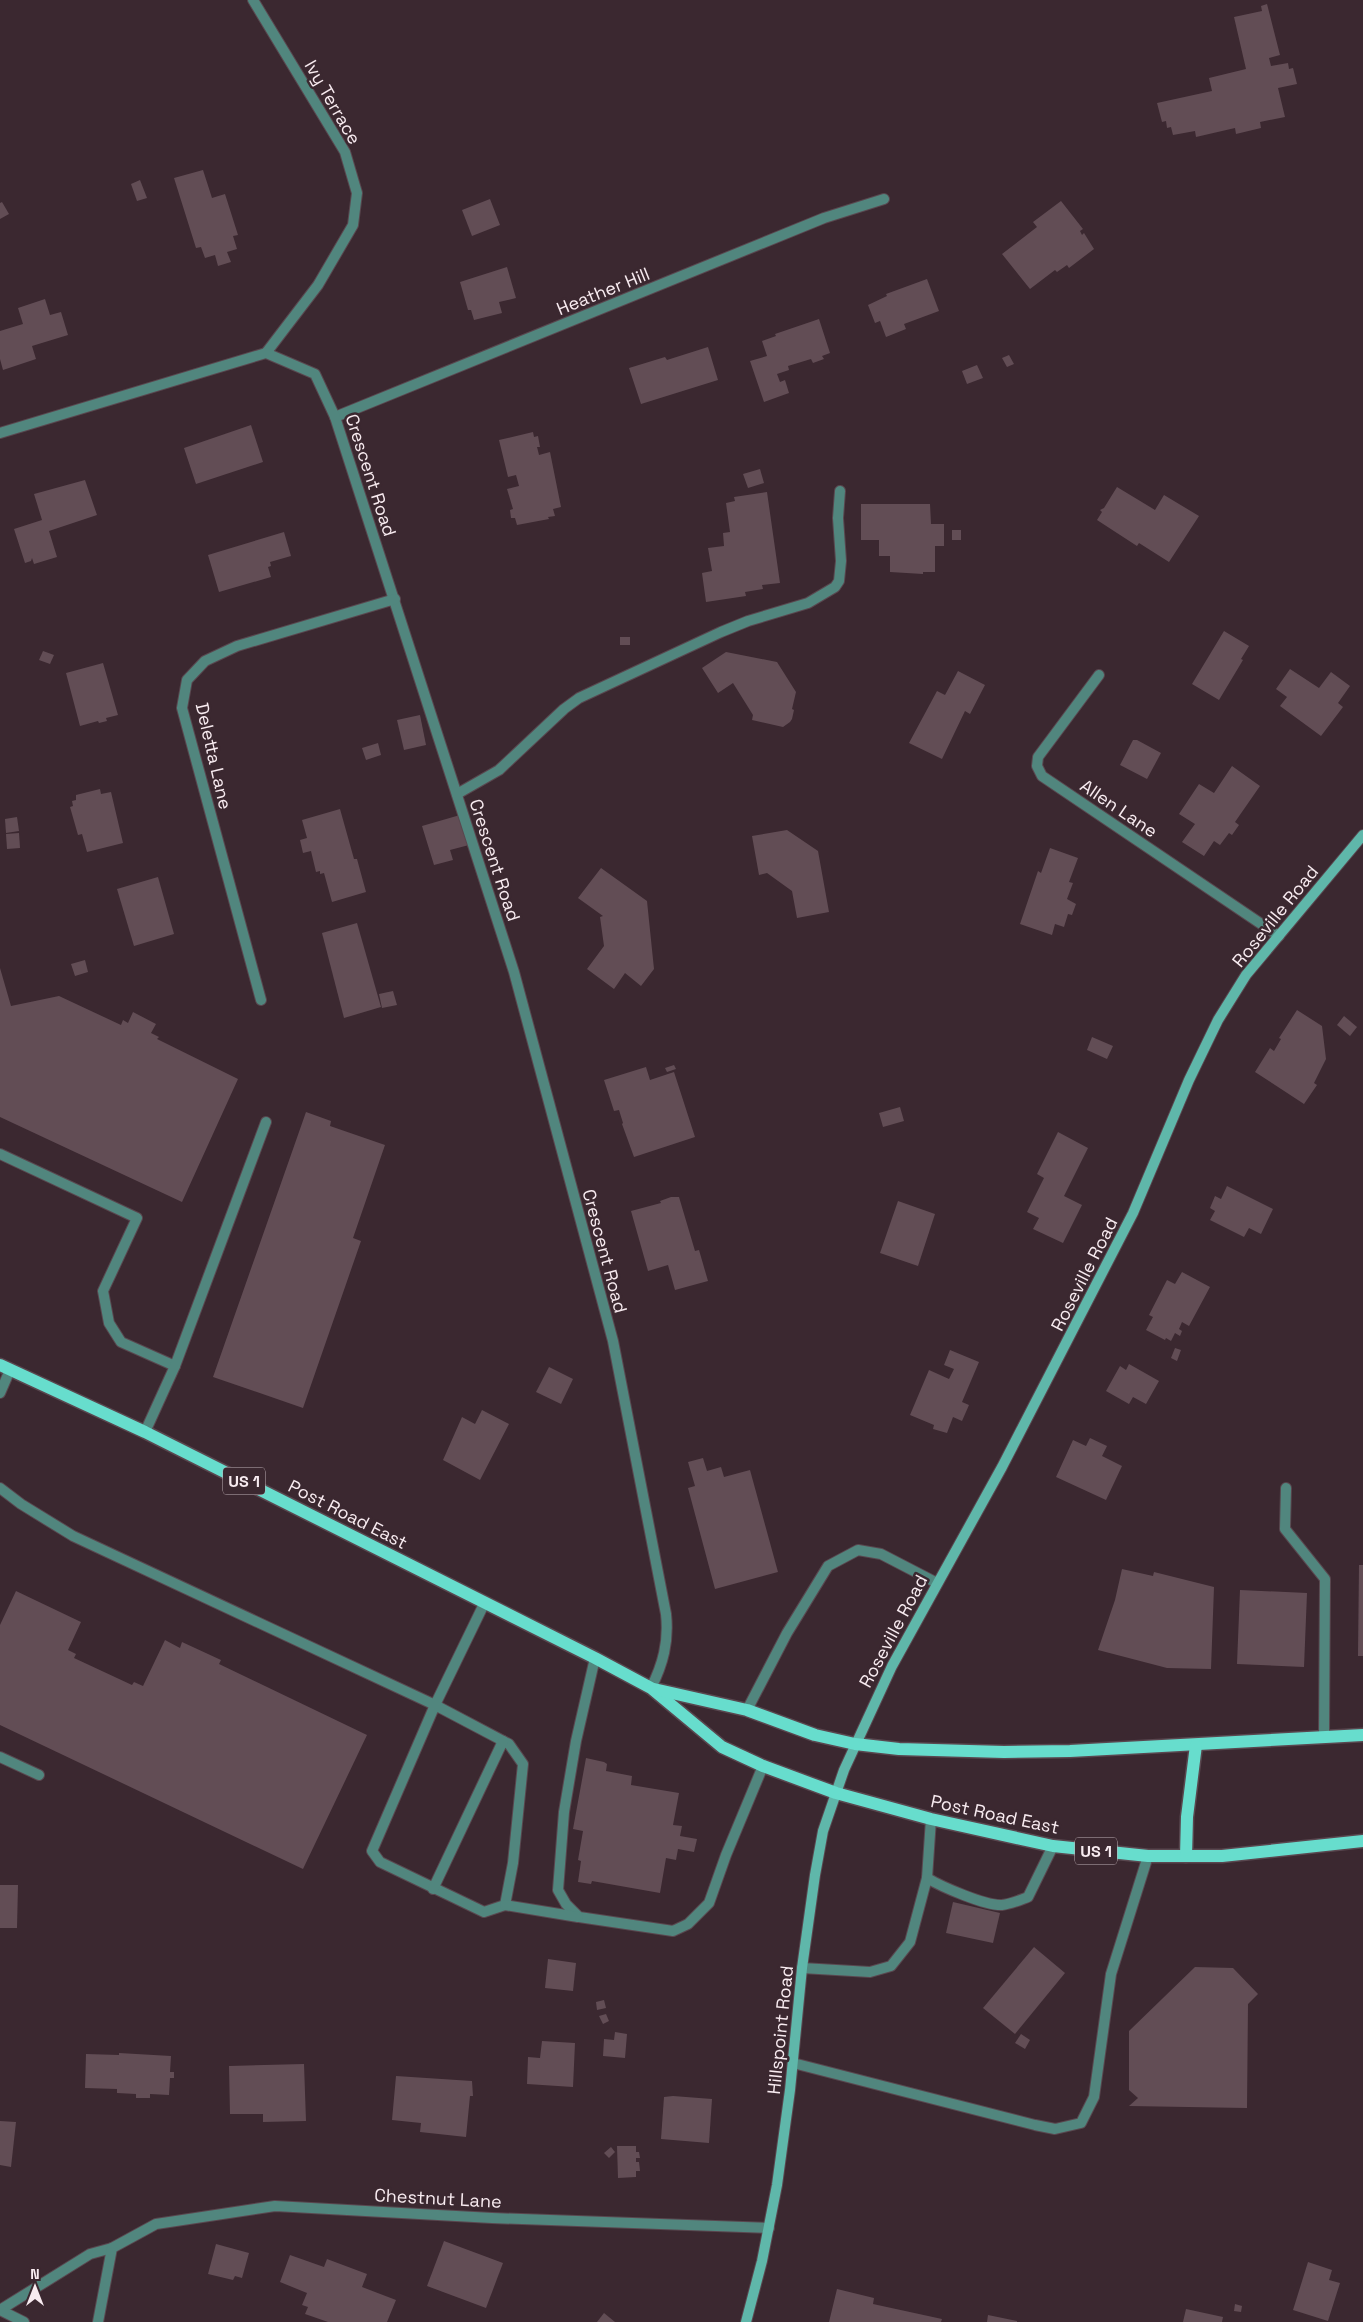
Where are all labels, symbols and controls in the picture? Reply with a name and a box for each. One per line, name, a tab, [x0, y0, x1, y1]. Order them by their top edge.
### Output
street label: Ivy Terrace	[300, 56, 366, 148]
street label: Heather Hill	[553, 262, 653, 320]
street label: Crescent Road	[340, 411, 402, 539]
street label: Deletta Lane	[191, 701, 237, 811]
street label: Allen Lane	[1076, 774, 1162, 842]
street label: Crescent Road	[464, 796, 526, 924]
street label: Roseville Road	[1227, 860, 1323, 972]
street label: Crescent Road	[577, 1186, 633, 1316]
street label: Roseville Road	[1045, 1213, 1123, 1335]
road number: US 1	[223, 1468, 265, 1494]
street label: Post Road East	[285, 1474, 411, 1554]
street label: Roseville Road	[854, 1571, 932, 1691]
street label: Post Road East	[929, 1789, 1061, 1839]
road number: US 1	[1075, 1838, 1117, 1864]
street label: Hillspoint Road	[762, 1964, 798, 2096]
street label: Chestnut Lane	[374, 2183, 502, 2213]
north arrow	[10, 2262, 60, 2312]
text: N	[30, 2265, 40, 2283]

